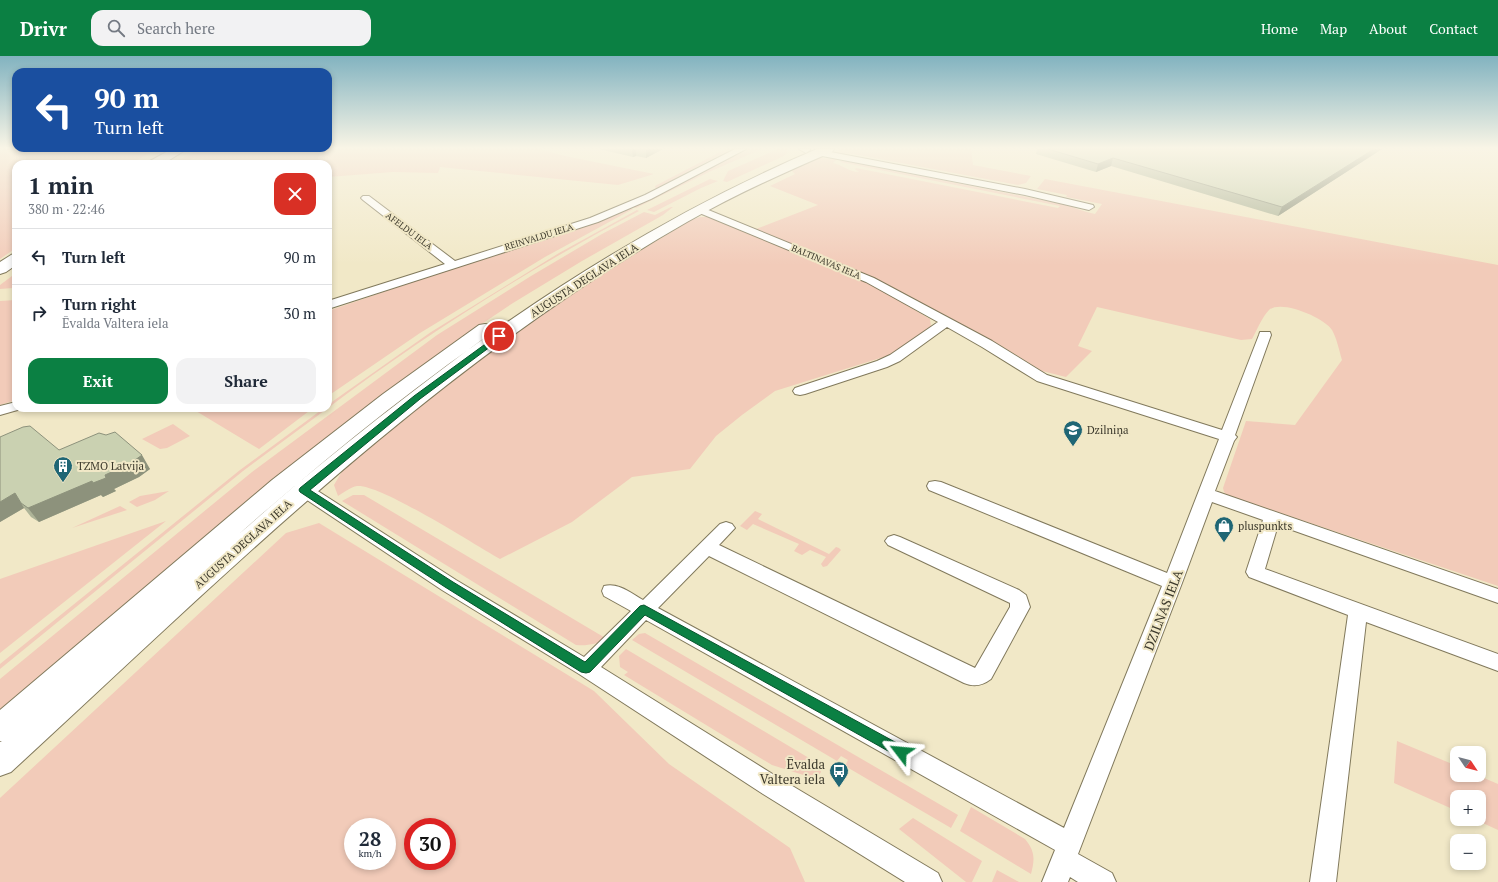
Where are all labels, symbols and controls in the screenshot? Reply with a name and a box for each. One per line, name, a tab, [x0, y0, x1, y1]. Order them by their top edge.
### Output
search box	[91, 10, 371, 46]
text: Drivr	[20, 16, 67, 41]
icon: search	[105, 17, 127, 39]
text: Search here	[137, 18, 215, 38]
text: Home	[1261, 19, 1298, 38]
text: Map	[1320, 19, 1347, 38]
text: About	[1369, 19, 1407, 38]
text: Contact	[1429, 19, 1478, 38]
text: 90 m	[94, 79, 159, 116]
icon: left	[28, 84, 80, 136]
text: Turn left	[94, 115, 164, 139]
text: 1 min	[28, 169, 94, 201]
button: close	[274, 173, 316, 215]
text: 380 m · 22:46	[28, 200, 105, 218]
street label: AFELDU IELA	[383, 210, 435, 253]
street label: REINVALDU IELA	[503, 221, 576, 253]
street label: AUGUSTA DEGLAVA IELA	[527, 240, 641, 320]
street label: BALTINAVAS IELA	[790, 242, 863, 282]
icon: left	[28, 246, 50, 268]
text: Turn left	[62, 247, 126, 267]
text: 90 m	[283, 247, 316, 267]
text: Turn right	[62, 294, 137, 314]
icon: right	[28, 302, 50, 324]
text: 30 m	[283, 303, 316, 323]
text: Ēvalda Valtera iela	[62, 314, 169, 332]
pin	[482, 319, 516, 353]
icon: arrive	[488, 325, 510, 347]
button: Exit	[28, 358, 168, 404]
button: Share	[176, 358, 316, 404]
school or university icon: Dzilniņa	[1062, 419, 1084, 447]
place label: Dzilniņa	[1087, 423, 1129, 438]
building icon: TZMO Latvija	[52, 455, 74, 483]
place label: TZMO Latvija	[77, 459, 144, 473]
street label: AUGUSTA DEGLAVA IELA	[191, 496, 295, 591]
shop icon: pluspunkts	[1213, 515, 1235, 543]
place label: pluspunkts	[1238, 519, 1292, 533]
street label: DZILNAS IELA	[1139, 567, 1187, 653]
position arrow	[880, 731, 922, 773]
north arrow	[1450, 746, 1486, 782]
map controls	[1450, 746, 1486, 870]
place label: Ēvalda Valtera iela	[760, 755, 825, 788]
bus stop icon: Ēvalda Valtera iela	[828, 760, 850, 788]
button: +	[1450, 790, 1486, 826]
speed limit sign: 30	[404, 818, 456, 870]
text: 28	[359, 825, 381, 852]
button: −	[1450, 834, 1486, 870]
text: km/h	[358, 847, 382, 860]

